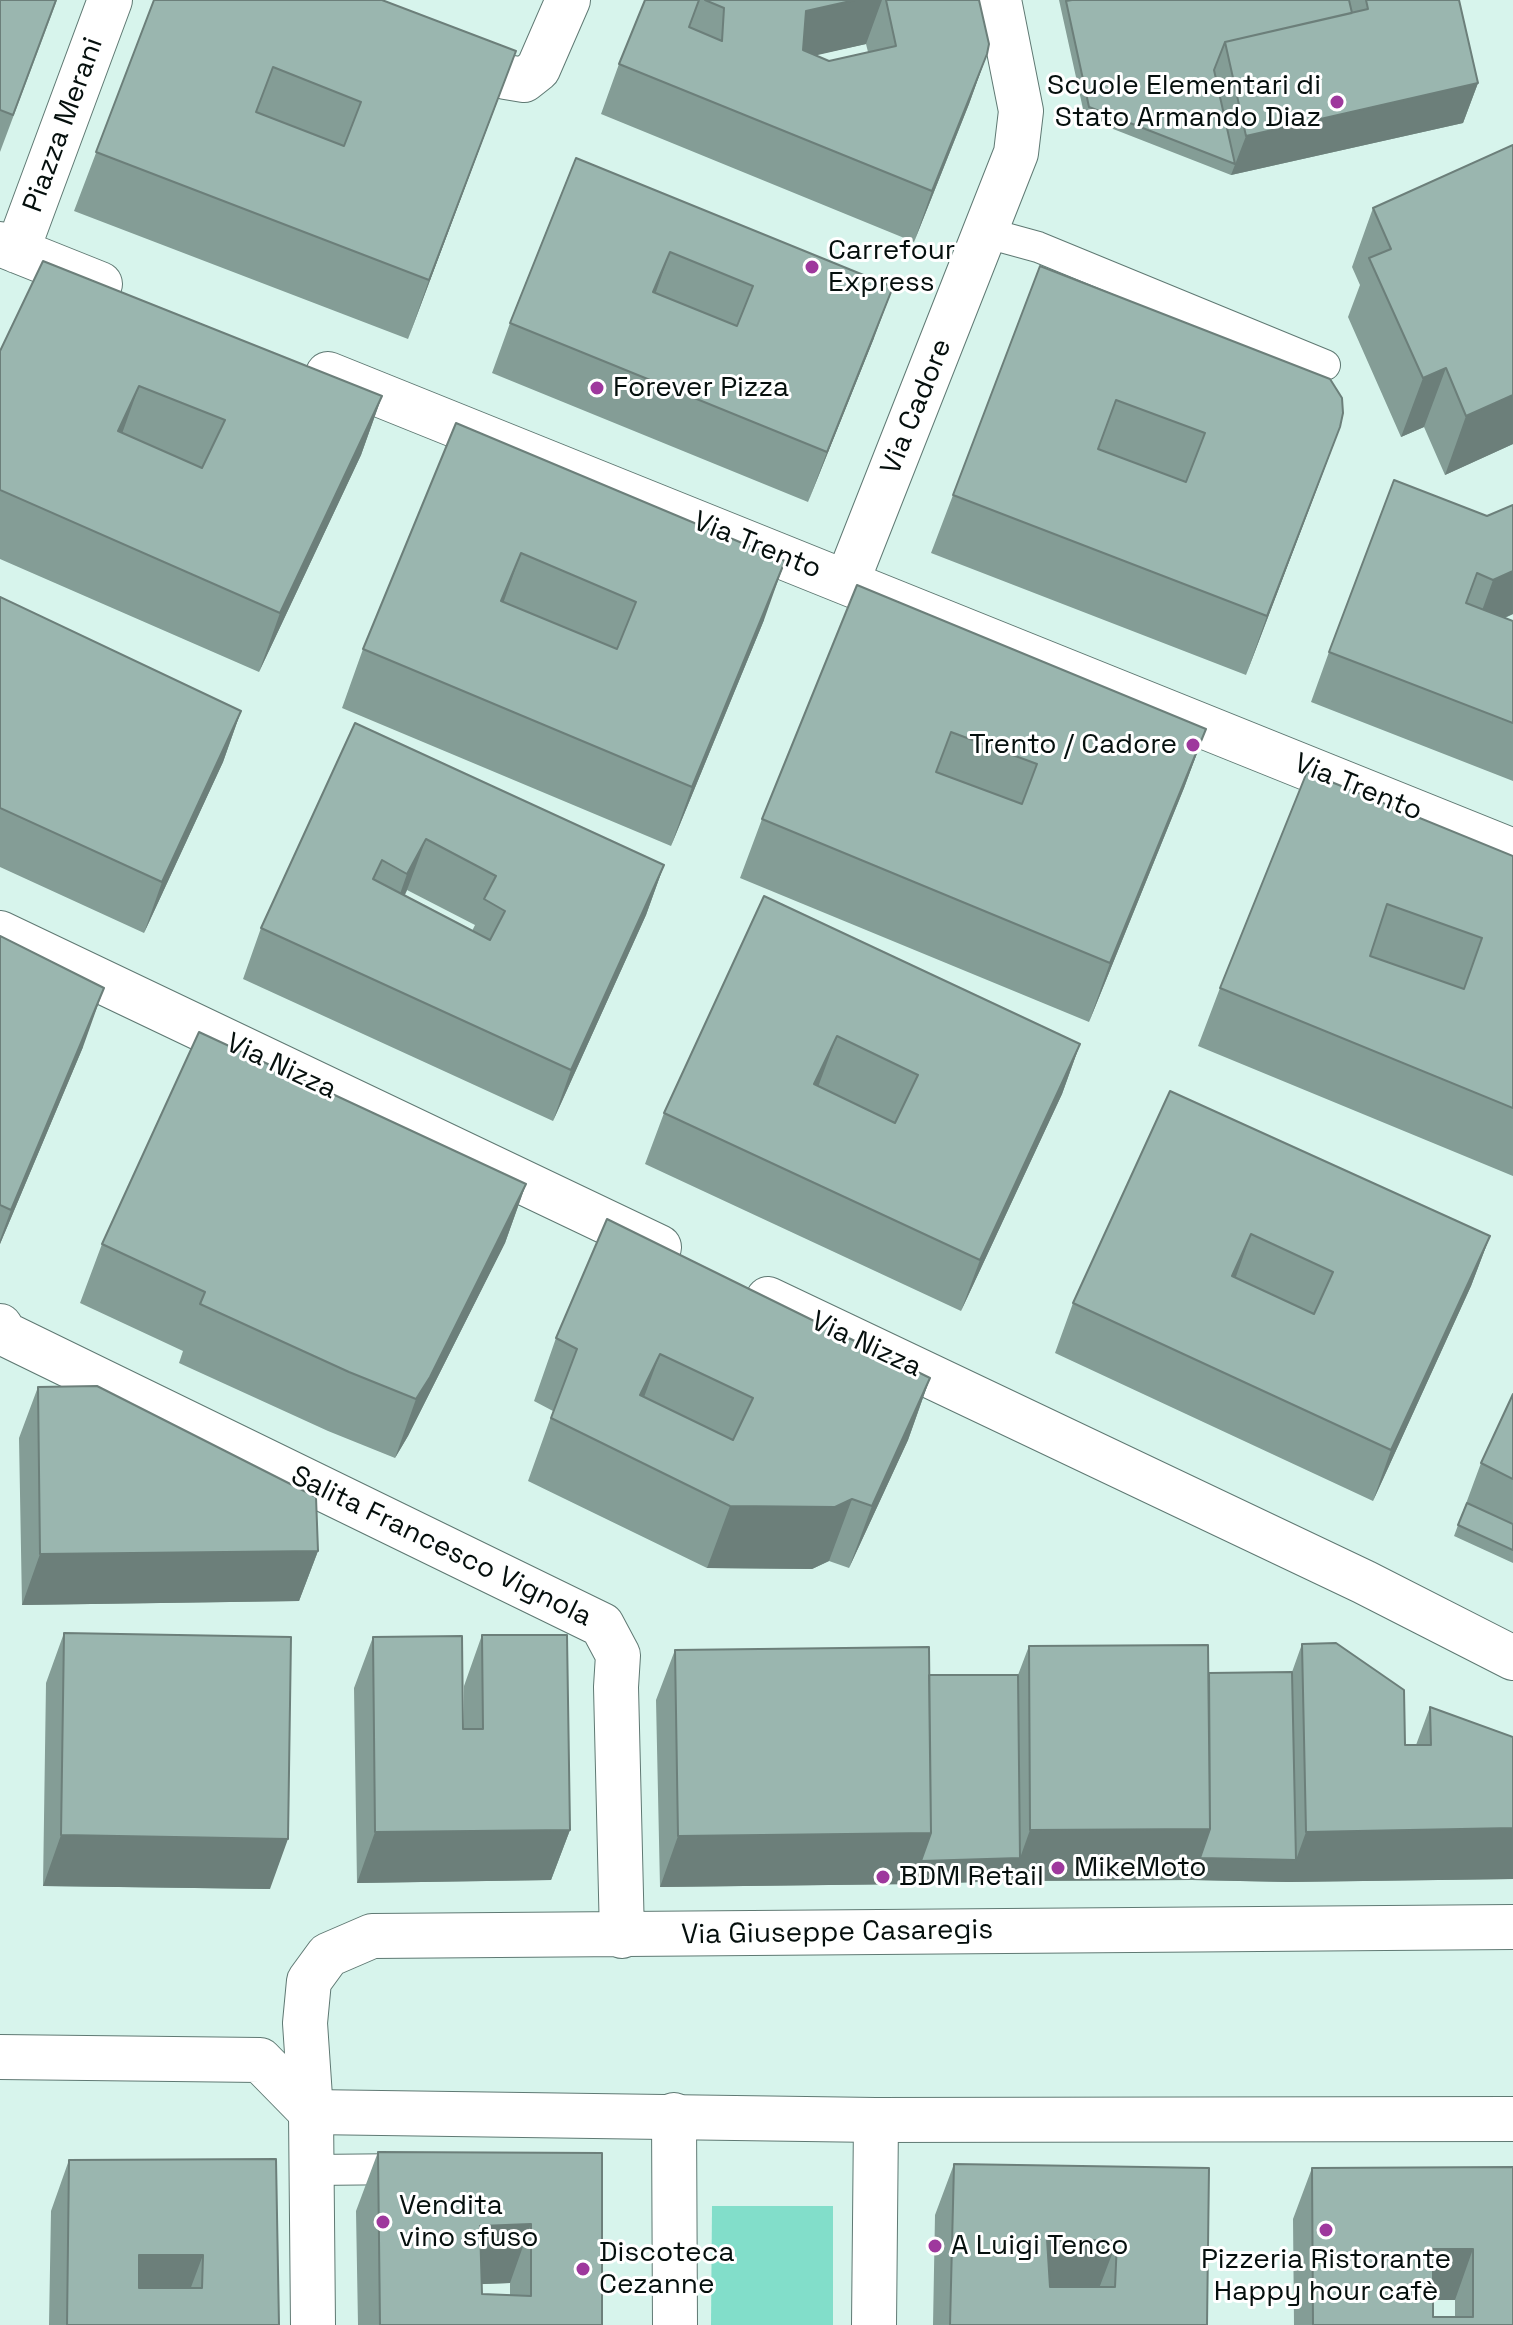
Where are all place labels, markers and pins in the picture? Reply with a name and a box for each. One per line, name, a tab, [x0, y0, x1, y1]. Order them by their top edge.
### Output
place label: Scuole Elementari di Stato Armando Diaz	[1047, 69, 1321, 135]
marker: Scuole Elementari di Stato Armando Diaz	[1328, 93, 1346, 111]
place label: Carrefour Express	[828, 234, 955, 300]
marker: Carrefour Express	[803, 258, 821, 276]
place label: Forever Pizza	[613, 371, 789, 405]
marker: Forever Pizza	[588, 379, 606, 397]
place label: Trento / Cadore	[969, 728, 1177, 762]
marker: Trento / Cadore	[1184, 736, 1202, 754]
place label: MikeMoto	[1074, 1851, 1207, 1885]
marker: MikeMoto	[1049, 1859, 1067, 1877]
place label: BDM Retail	[899, 1860, 1044, 1894]
marker: BDM Retail	[874, 1868, 892, 1886]
place label: Vendita vino sfuso	[399, 2189, 539, 2255]
marker: Vendita vino sfuso	[374, 2213, 392, 2231]
marker: Pizzeria Ristorante Happy hour cafè	[1317, 2221, 1335, 2239]
place label: A Luigi Tenco	[951, 2229, 1128, 2263]
place label: Discoteca Cezanne	[599, 2236, 734, 2302]
marker: A Luigi Tenco	[926, 2237, 944, 2255]
place label: Pizzeria Ristorante Happy hour cafè	[1201, 2243, 1451, 2309]
marker: Discoteca Cezanne	[574, 2260, 592, 2278]

